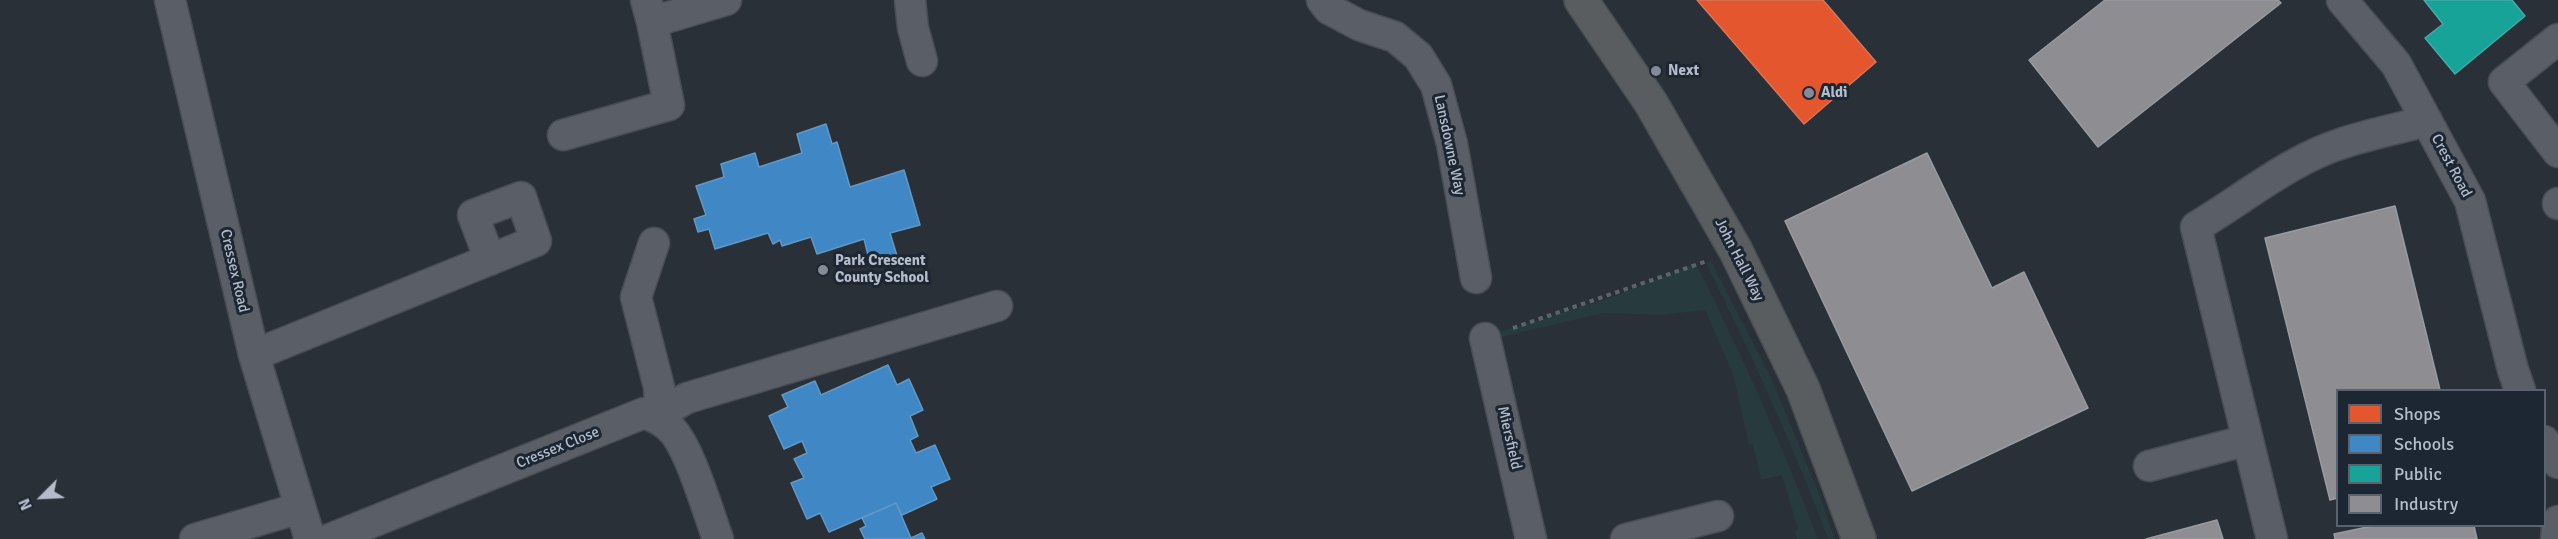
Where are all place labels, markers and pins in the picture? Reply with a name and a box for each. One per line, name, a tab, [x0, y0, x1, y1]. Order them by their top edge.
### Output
place label: Next	[1668, 62, 1699, 80]
marker: Next	[1649, 64, 1663, 78]
place label: Aldi	[1821, 84, 1848, 102]
marker: Aldi	[1802, 86, 1816, 100]
place label: Park Crescent County School	[835, 252, 929, 287]
marker: Park Crescent County School	[816, 263, 830, 277]

